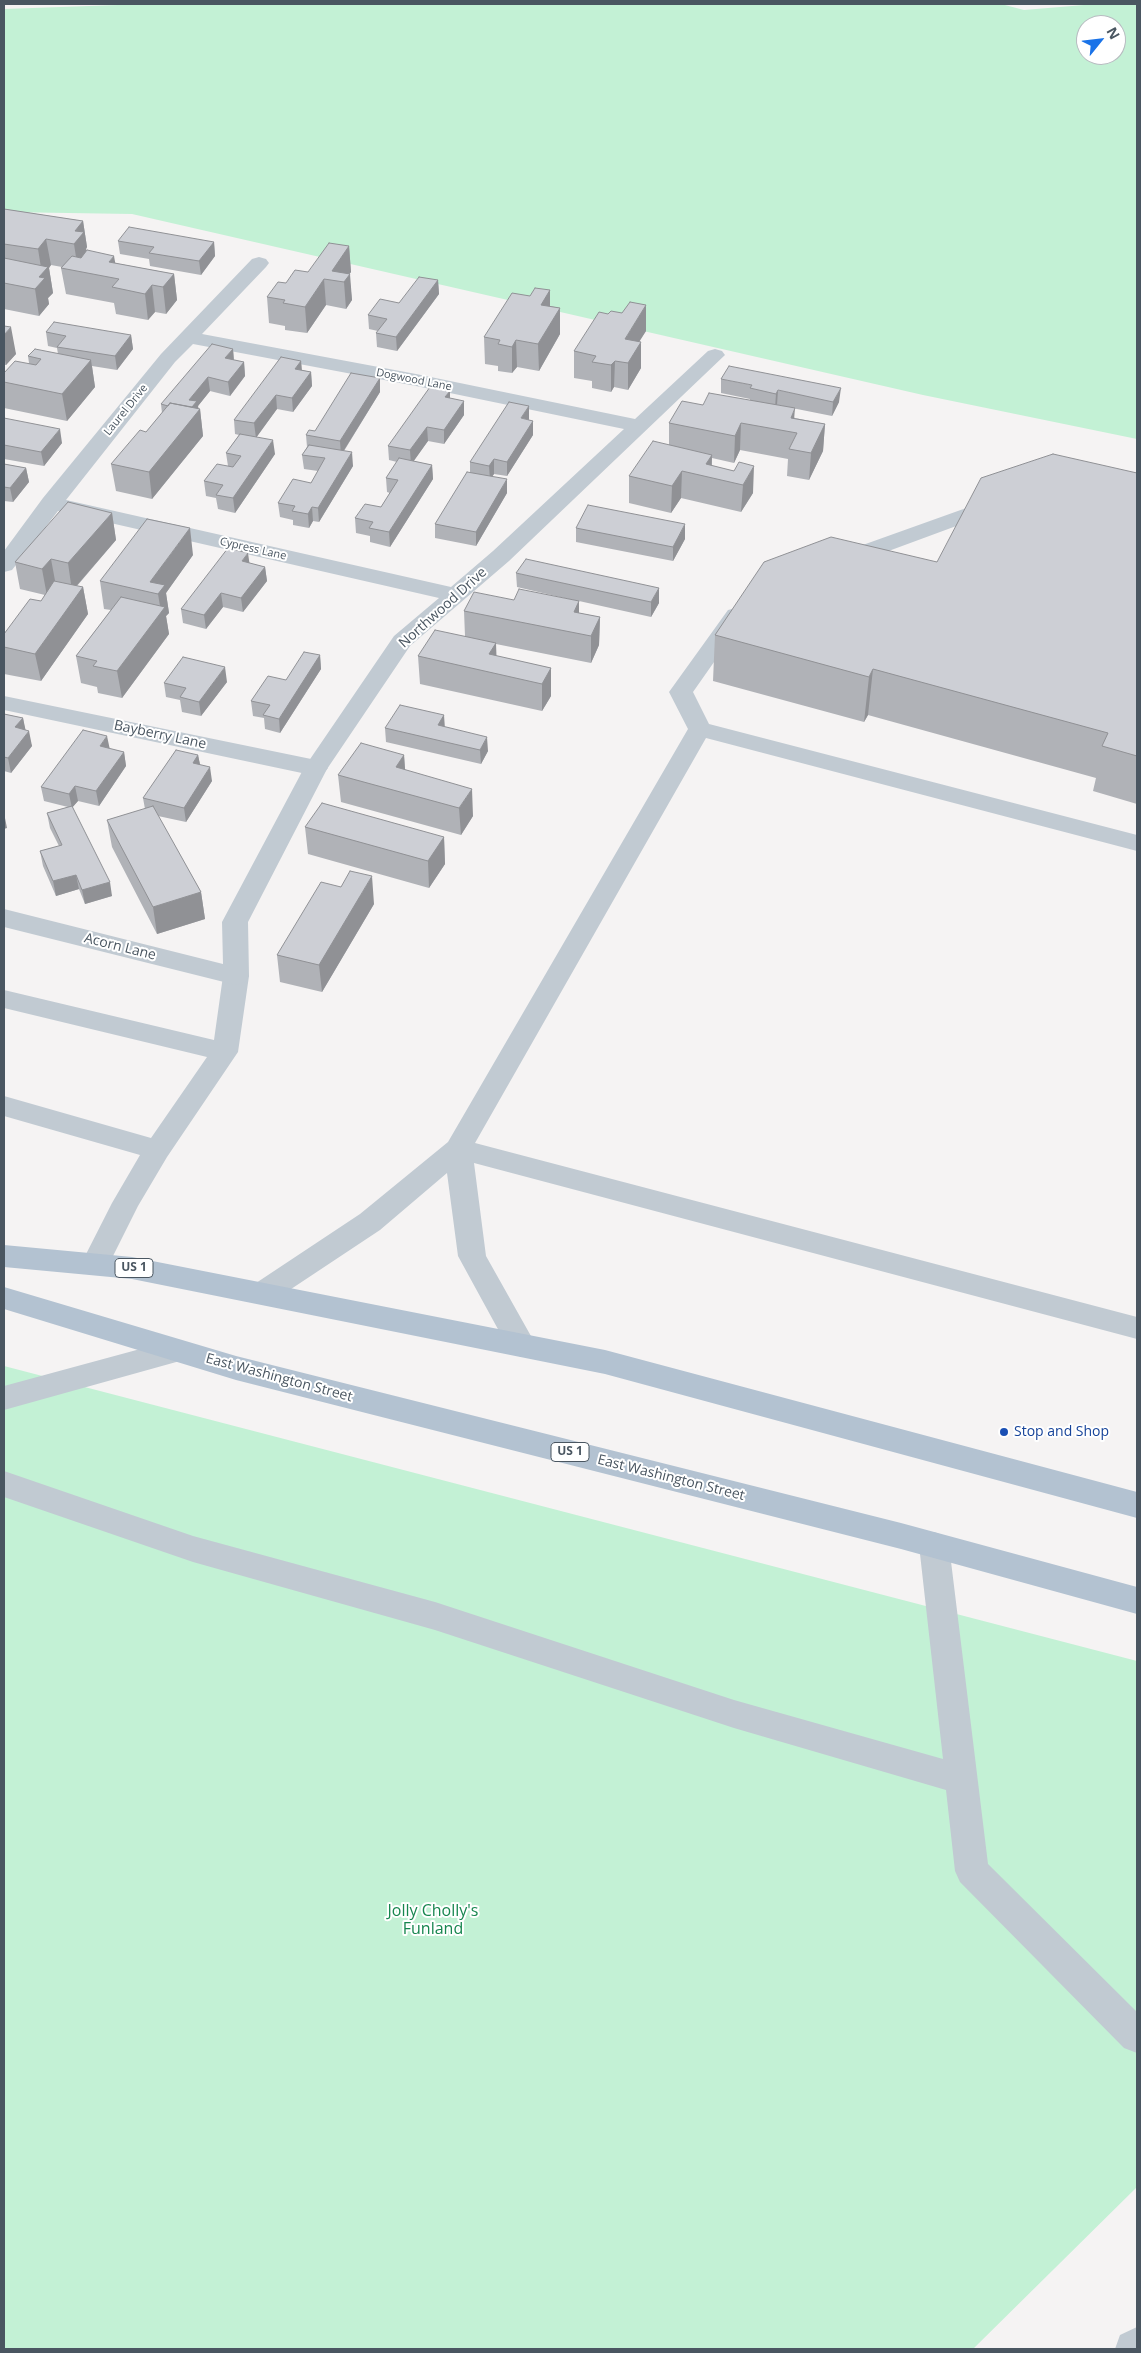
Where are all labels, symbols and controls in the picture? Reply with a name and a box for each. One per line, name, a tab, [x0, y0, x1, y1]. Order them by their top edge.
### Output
north arrow	[1076, 15, 1126, 65]
text: N	[1103, 23, 1125, 43]
street label: Dogwood Lane	[375, 366, 453, 394]
street label: Laurel Drive	[101, 382, 151, 438]
street label: Cypress Lane	[218, 535, 288, 563]
street label: Northwood Drive	[396, 564, 490, 652]
street label: Bayberry Lane	[112, 717, 208, 753]
street label: Acorn Lane	[82, 930, 158, 964]
road number: US 1	[115, 1258, 153, 1278]
street label: East Washington Street	[204, 1350, 354, 1406]
place label: Stop and Shop	[1014, 1424, 1109, 1440]
marker: Stop and Shop	[998, 1426, 1010, 1438]
road number: US 1	[551, 1442, 589, 1461]
street label: East Washington Street	[596, 1452, 746, 1504]
park label: Jolly Cholly's Funland	[388, 1901, 478, 1939]

